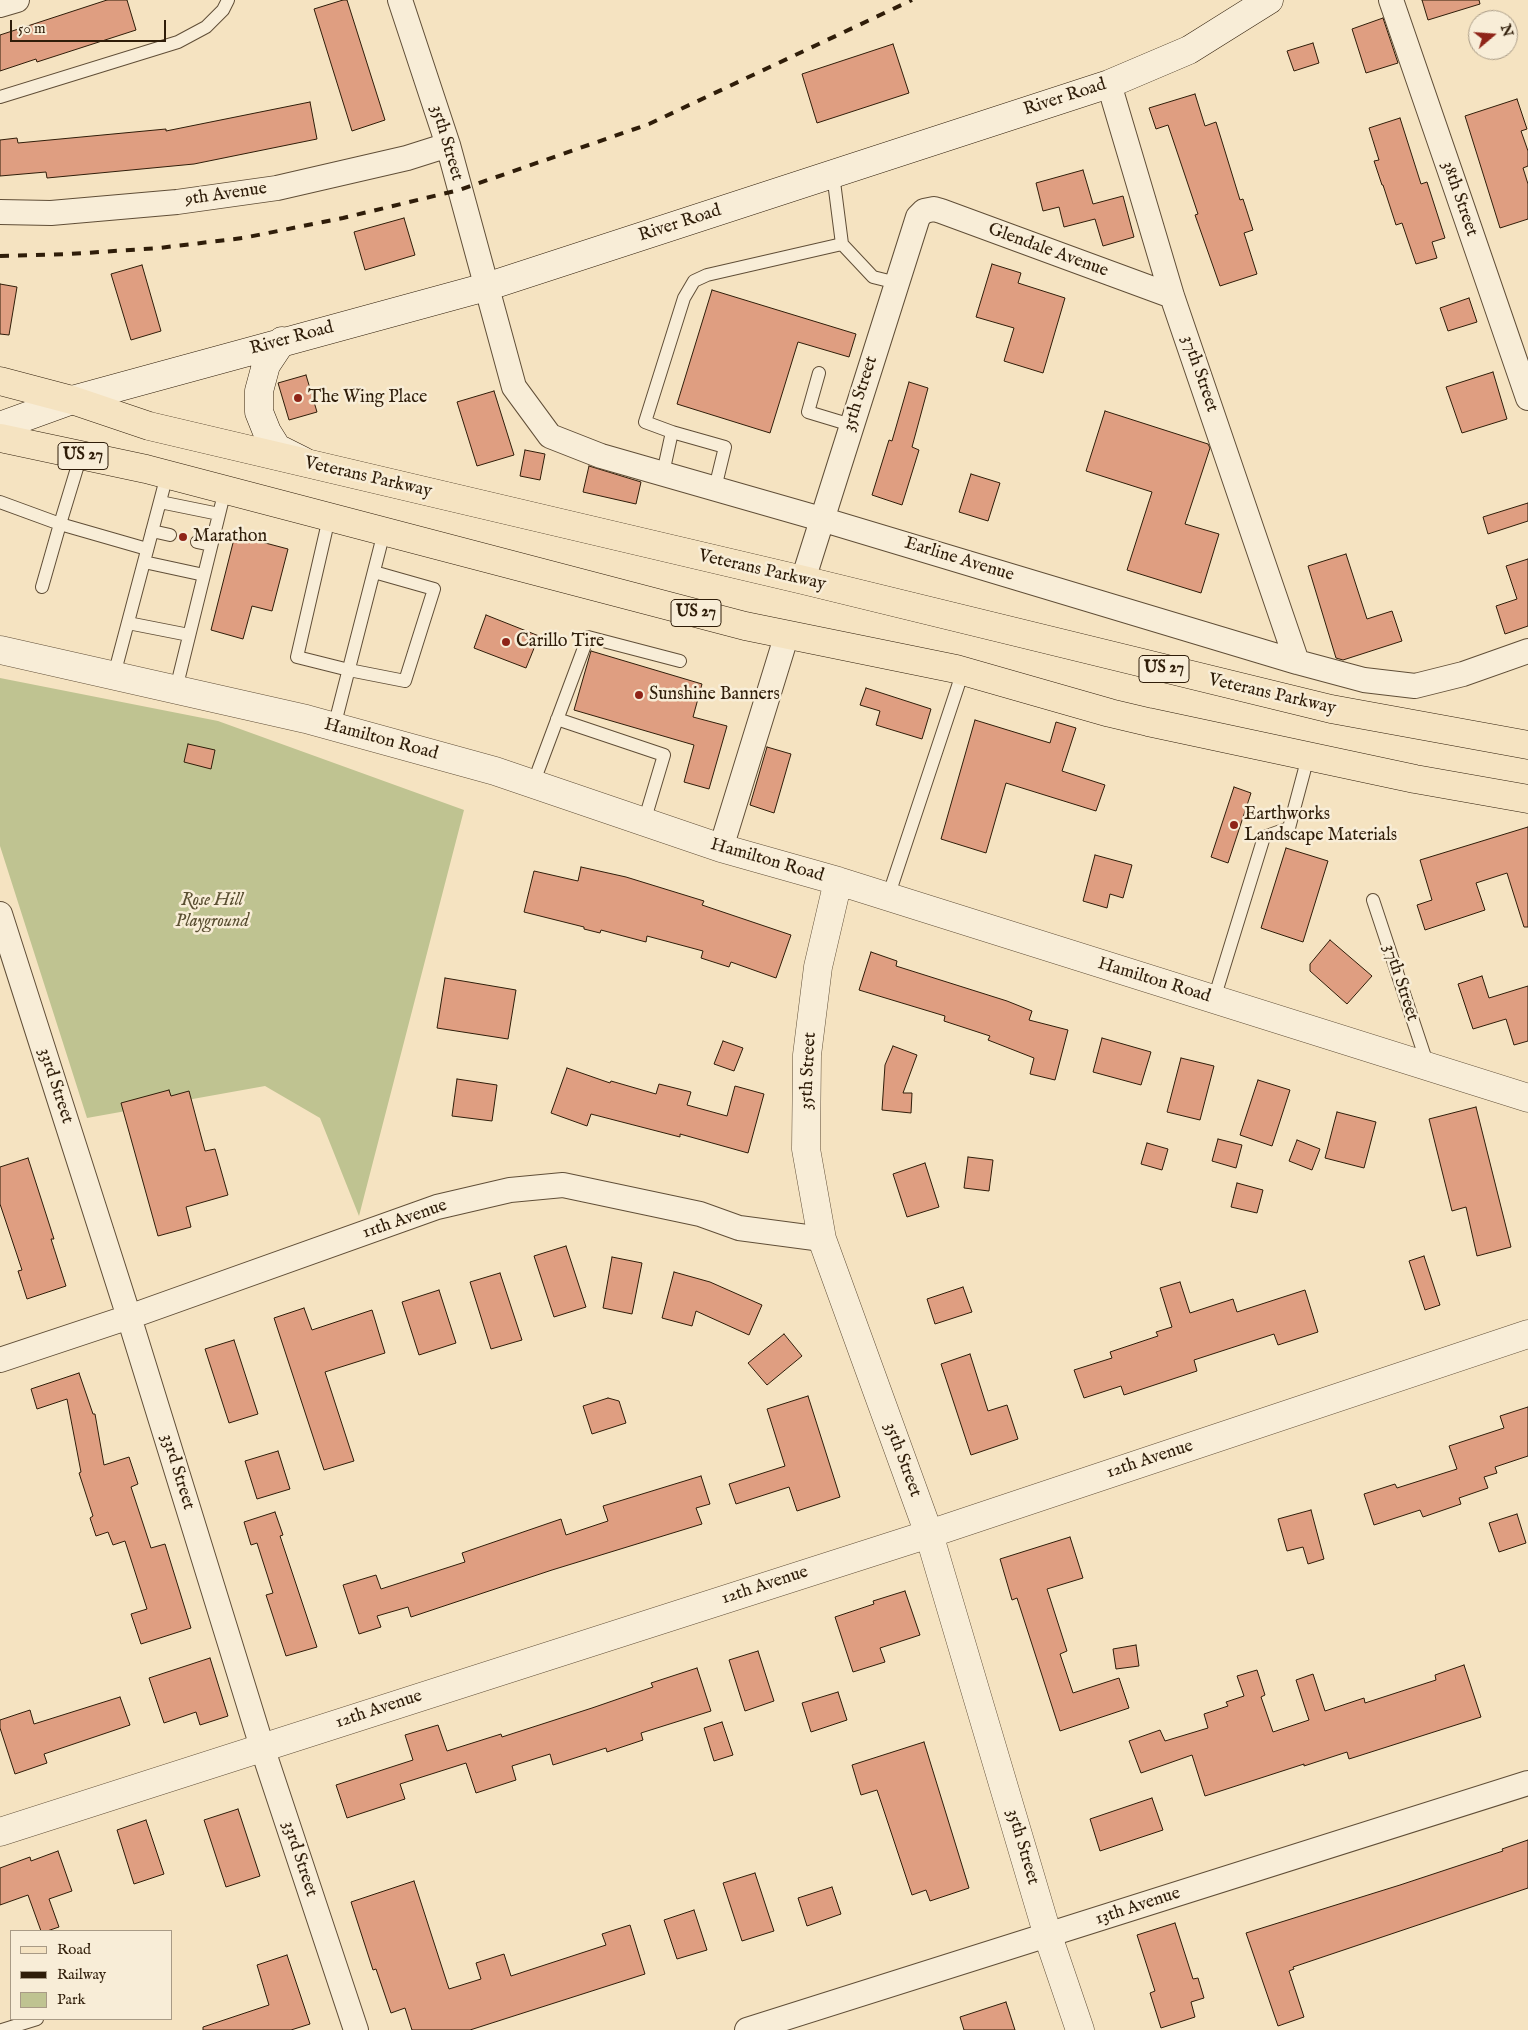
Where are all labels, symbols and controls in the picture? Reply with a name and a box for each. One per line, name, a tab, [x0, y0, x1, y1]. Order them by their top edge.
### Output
scale bar	[12, 10, 169, 42]
north arrow	[1468, 10, 1518, 60]
text: 50 m	[18, 19, 46, 38]
text: N	[1496, 22, 1517, 39]
street label: River Road	[1021, 74, 1109, 122]
street label: 35th Street	[425, 103, 467, 183]
street label: 38th Street	[1436, 159, 1482, 239]
street label: 9th Avenue	[184, 179, 268, 211]
street label: River Road	[636, 200, 724, 248]
street label: Glendale Avenue	[985, 219, 1111, 283]
street label: River Road	[248, 317, 336, 361]
street label: 37th Street	[1176, 333, 1222, 415]
street label: 35th Street	[839, 354, 883, 434]
place label: The Wing Place	[308, 387, 427, 409]
marker: The Wing Place	[292, 392, 304, 404]
road number: US 27	[58, 442, 108, 470]
street label: Veterans Parkway	[302, 453, 434, 503]
place label: Marathon	[193, 526, 267, 548]
marker: Marathon	[177, 531, 189, 543]
street label: Earline Avenue	[902, 533, 1016, 587]
street label: Veterans Parkway	[696, 546, 828, 596]
road number: US 27	[671, 600, 721, 626]
place label: Carillo Tire	[516, 631, 604, 653]
marker: Carillo Tire	[500, 636, 512, 648]
road number: US 27	[1139, 656, 1189, 682]
street label: Veterans Parkway	[1206, 670, 1338, 720]
place label: Sunshine Banners	[649, 684, 780, 706]
marker: Sunshine Banners	[633, 689, 645, 701]
street label: Hamilton Road	[322, 714, 440, 766]
place label: Earthworks Landscape Materials	[1244, 804, 1397, 846]
marker: Earthworks Landscape Materials	[1228, 819, 1240, 831]
street label: Hamilton Road	[708, 835, 826, 887]
park label: Rose Hill Playground	[175, 890, 249, 932]
street label: 37th Street	[1377, 942, 1423, 1024]
street label: Hamilton Road	[1095, 954, 1213, 1008]
street label: 35th Street	[796, 1032, 822, 1110]
street label: 33rd Street	[33, 1045, 77, 1127]
street label: 11th Avenue	[360, 1195, 450, 1245]
street label: 35th Street	[879, 1420, 925, 1500]
street label: 33rd Street	[155, 1431, 199, 1513]
street label: 12th Avenue	[1104, 1436, 1196, 1484]
street label: 12th Avenue	[719, 1562, 811, 1610]
street label: 12th Avenue	[333, 1686, 425, 1734]
street label: 35th Street	[1001, 1807, 1043, 1887]
street label: 33rd Street	[277, 1818, 321, 1900]
street label: 13th Avenue	[1093, 1883, 1183, 1931]
legend	[10, 1930, 172, 2020]
text: Road	[57, 1940, 91, 1959]
text: Railway	[57, 1965, 106, 1984]
text: Park	[57, 1990, 86, 2009]

